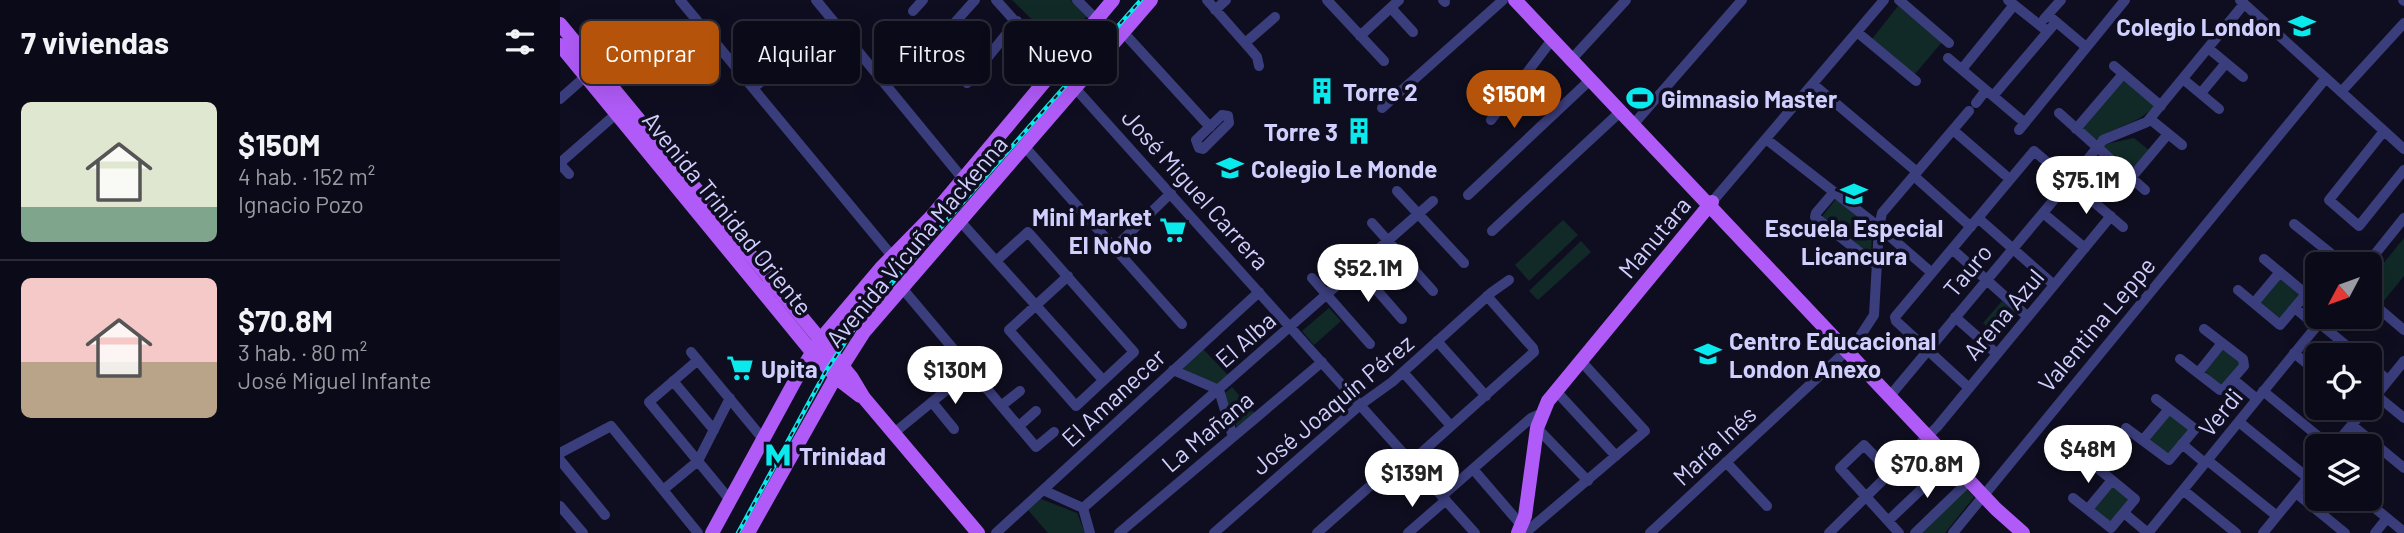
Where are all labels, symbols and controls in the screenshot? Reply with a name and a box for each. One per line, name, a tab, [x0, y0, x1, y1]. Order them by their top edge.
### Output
school or university icon: Colegio London	[2287, 11, 2317, 41]
place label: Colegio London	[2116, 12, 2281, 41]
chip: Comprar	[581, 21, 719, 84]
chip: Alquilar	[733, 21, 860, 84]
chip: Filtros	[874, 21, 990, 84]
chip: Nuevo	[1004, 21, 1117, 84]
icon: filters	[501, 23, 539, 61]
text: 7 viviendas	[21, 24, 169, 60]
pin: $150M	[1465, 71, 1563, 130]
building icon: Torre 2	[1307, 76, 1337, 106]
place label: Torre 2	[1343, 77, 1418, 106]
text: $150M	[1482, 79, 1546, 107]
sports icon: Gimnasio Master	[1625, 83, 1655, 113]
place label: Gimnasio Master	[1661, 84, 1837, 113]
street label: José Miguel Carrera	[1116, 103, 1276, 275]
street label: Avenida Trinidad Oriente	[637, 106, 819, 320]
building icon: Torre 3	[1344, 116, 1374, 146]
place label: Torre 3	[1264, 117, 1338, 146]
text: $150M	[238, 126, 321, 162]
street label: Avenida Vicuña Mackenna	[819, 129, 1013, 353]
icon: home	[77, 130, 161, 214]
school or university icon: Colegio Le Monde	[1215, 153, 1245, 183]
place label: Colegio Le Monde	[1251, 154, 1437, 183]
pin: $75.1M	[2029, 156, 2143, 216]
text: 4 hab. · 152 m²	[238, 162, 375, 190]
text: $75.1M	[2052, 165, 2120, 193]
school or university icon: Escuela Especial Licancura	[1839, 179, 1869, 209]
text: Ignacio Pozo	[238, 190, 364, 218]
street label: Manutara	[1612, 190, 1696, 284]
place label: Mini Market El NoNo	[1032, 202, 1152, 259]
place label: Escuela Especial Licancura	[1765, 213, 1943, 270]
supermarket icon: Mini Market El NoNo	[1158, 215, 1188, 245]
street label: Tauro	[1937, 238, 1997, 302]
pin: $52.1M	[1311, 244, 1425, 304]
street label: Valentina Leppe	[2031, 251, 2161, 397]
north arrow	[2305, 252, 2382, 329]
map controls	[2305, 252, 2382, 511]
text: $52.1M	[1333, 253, 1403, 281]
street label: Arena Azul	[1957, 263, 2049, 365]
text: $70.8M	[238, 302, 333, 338]
street label: El Alba	[1209, 305, 1281, 373]
icon: home	[77, 306, 161, 390]
place label: Centro Educacional London Anexo	[1729, 326, 1936, 383]
street label: José Joaquín Pérez	[1245, 328, 1419, 480]
text: 3 hab. · 80 m²	[238, 338, 367, 366]
school or university icon: Centro Educacional London Anexo	[1693, 339, 1723, 369]
street label: El Amanecer	[1055, 342, 1171, 452]
button: locate	[2305, 343, 2382, 420]
pin: $130M	[906, 346, 1004, 406]
supermarket icon: Upita	[725, 353, 755, 383]
place label: Upita	[761, 354, 818, 383]
text: $130M	[923, 355, 987, 383]
text: José Miguel Infante	[238, 366, 431, 394]
street label: Verdi	[2192, 382, 2248, 442]
street label: La Mañana	[1155, 384, 1259, 478]
street label: María Inés	[1666, 399, 1762, 491]
pin: $48M	[2047, 426, 2129, 485]
text: $48M	[2060, 434, 2116, 462]
button: layers	[2305, 434, 2382, 511]
metro station icon: Trinidad	[763, 440, 793, 470]
pin: $70.8M	[1870, 440, 1984, 500]
place label: Trinidad	[799, 441, 886, 470]
pin: $139M	[1363, 449, 1461, 509]
text: $70.8M	[1891, 449, 1963, 477]
text: $139M	[1381, 458, 1443, 486]

